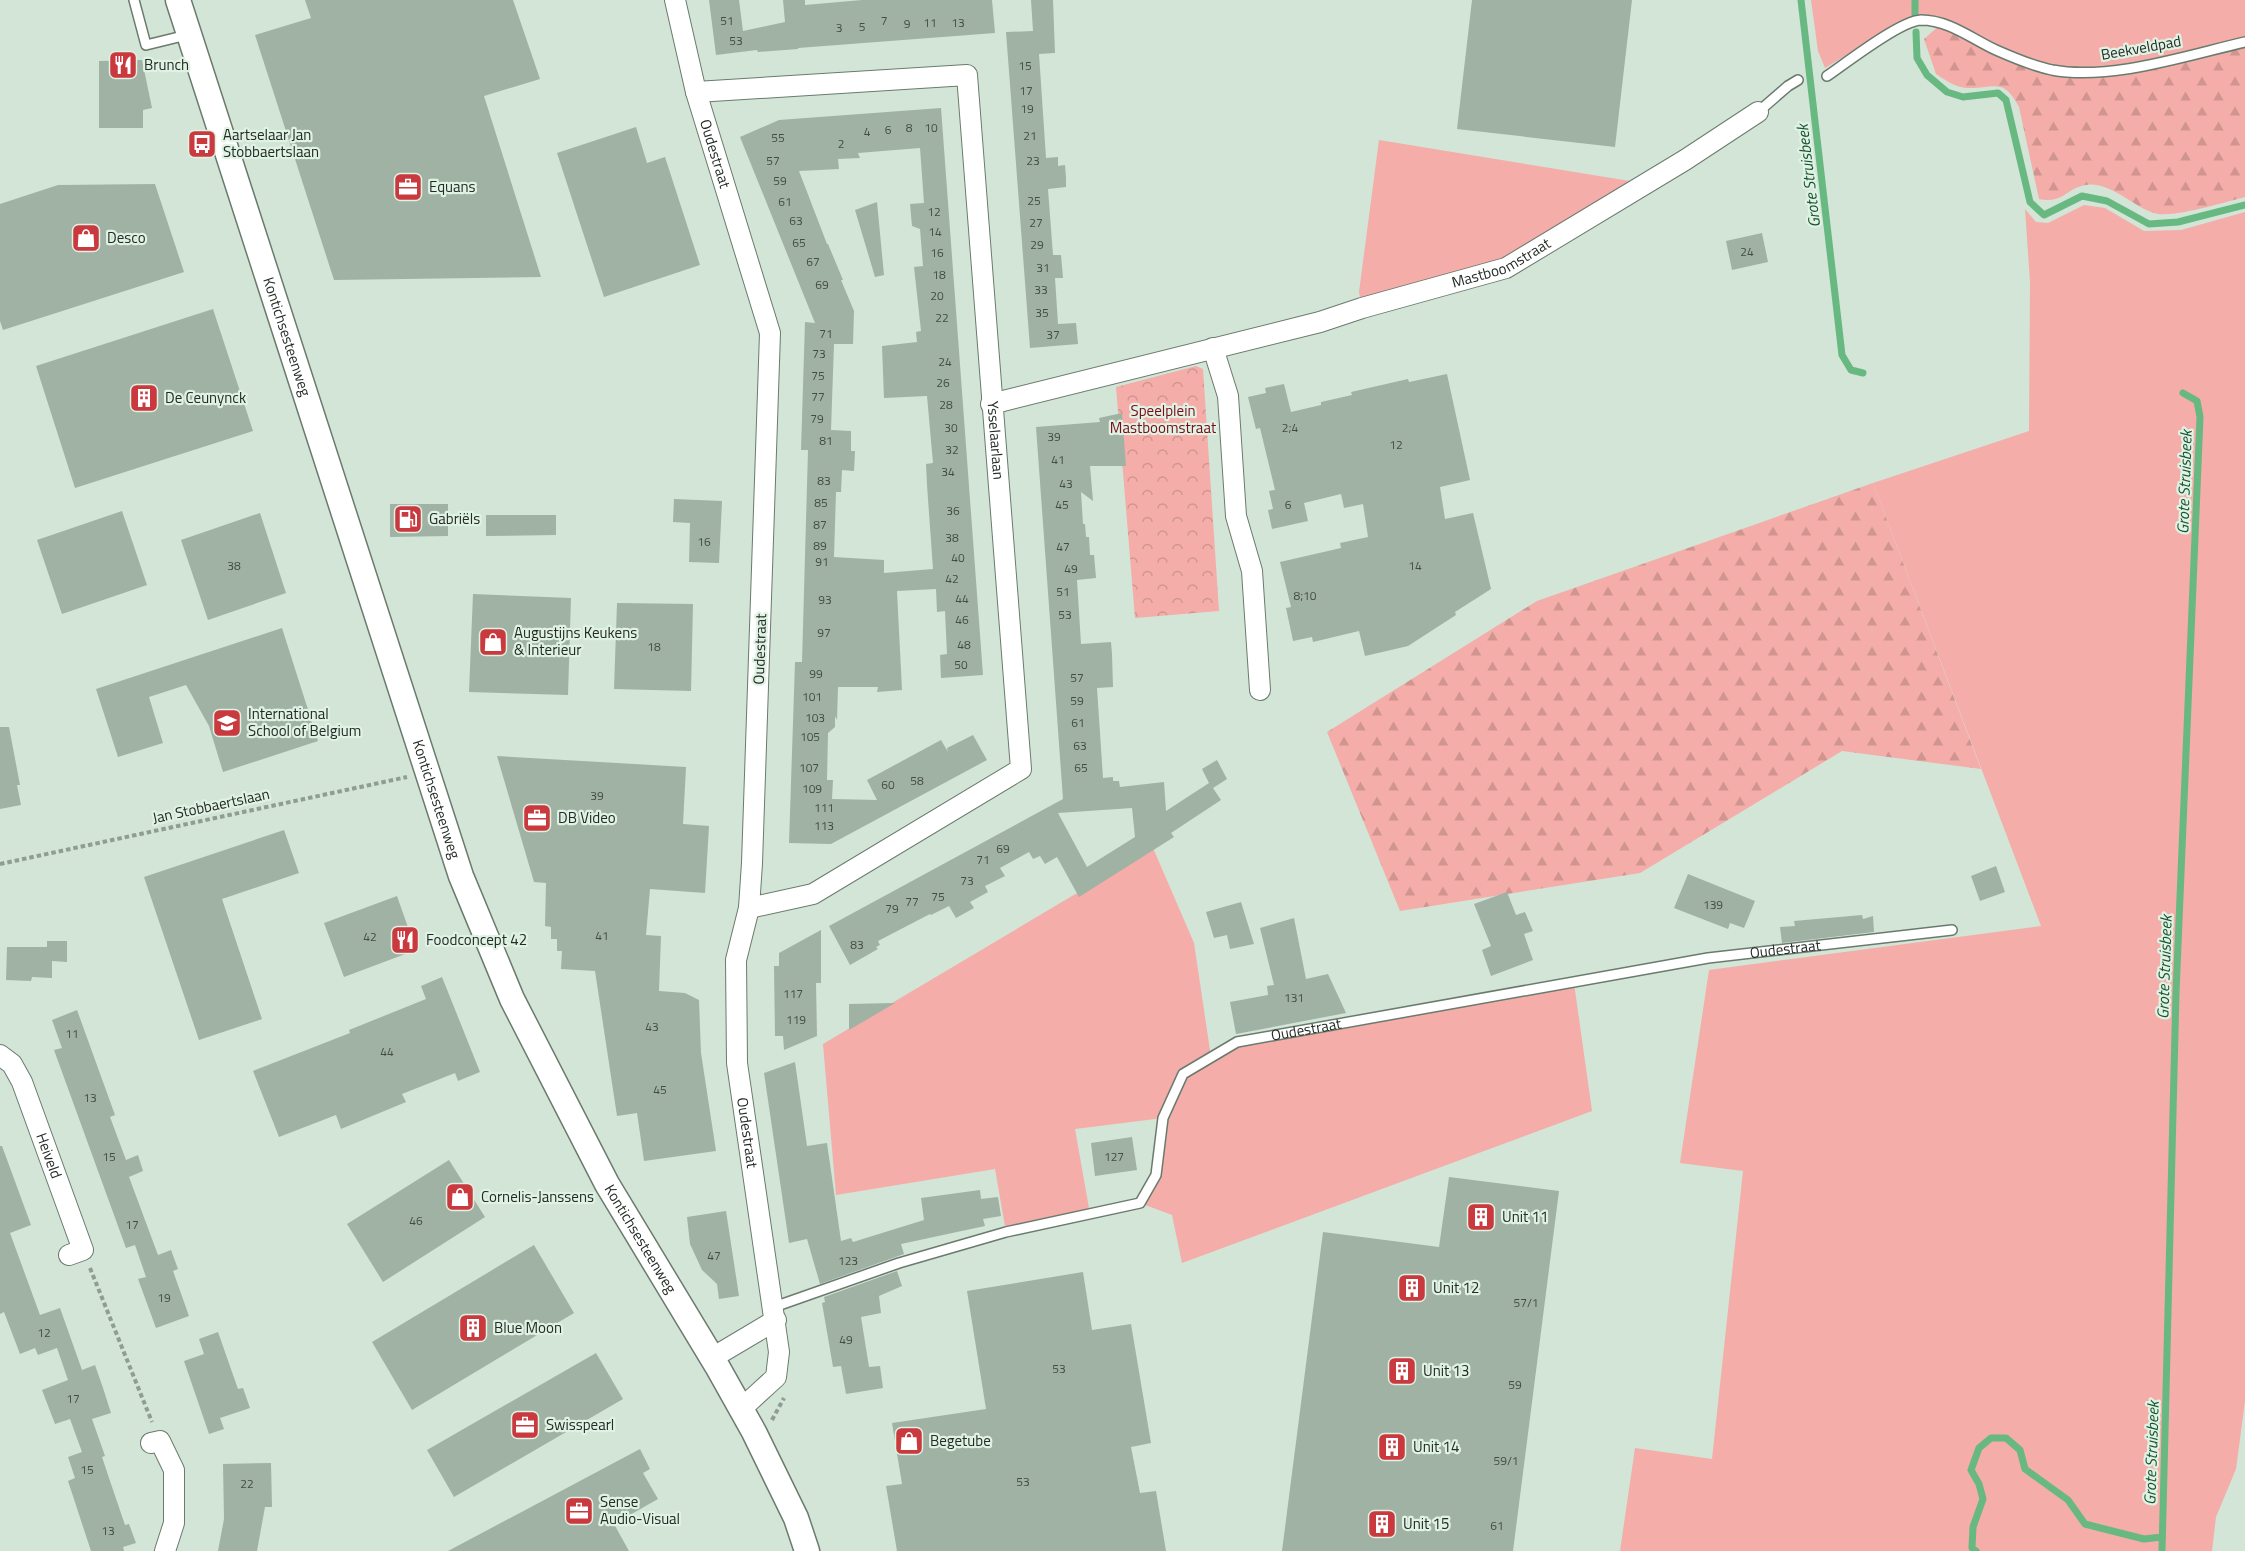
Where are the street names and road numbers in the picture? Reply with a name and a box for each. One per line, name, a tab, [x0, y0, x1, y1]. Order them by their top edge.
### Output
street label: Beekveldpad	[2099, 29, 2183, 66]
street label: Oudestraat	[694, 116, 737, 192]
street label: Mastboomstraat	[1449, 231, 1555, 294]
street label: Kontichsesteenweg	[257, 274, 317, 400]
street label: Ysselaarlaan	[981, 400, 1010, 481]
street label: Oudestraat	[747, 612, 772, 685]
street label: Kontichsesteenweg	[407, 737, 467, 862]
street label: Jan Stobbaertslaan	[150, 782, 272, 829]
street label: Oudestraat	[1749, 933, 1823, 964]
street label: Oudestraat	[1269, 1011, 1344, 1047]
street label: Oudestraat	[731, 1096, 764, 1170]
street label: Heiveld	[30, 1130, 68, 1182]
street label: Kontichsesteenweg	[599, 1180, 683, 1298]

